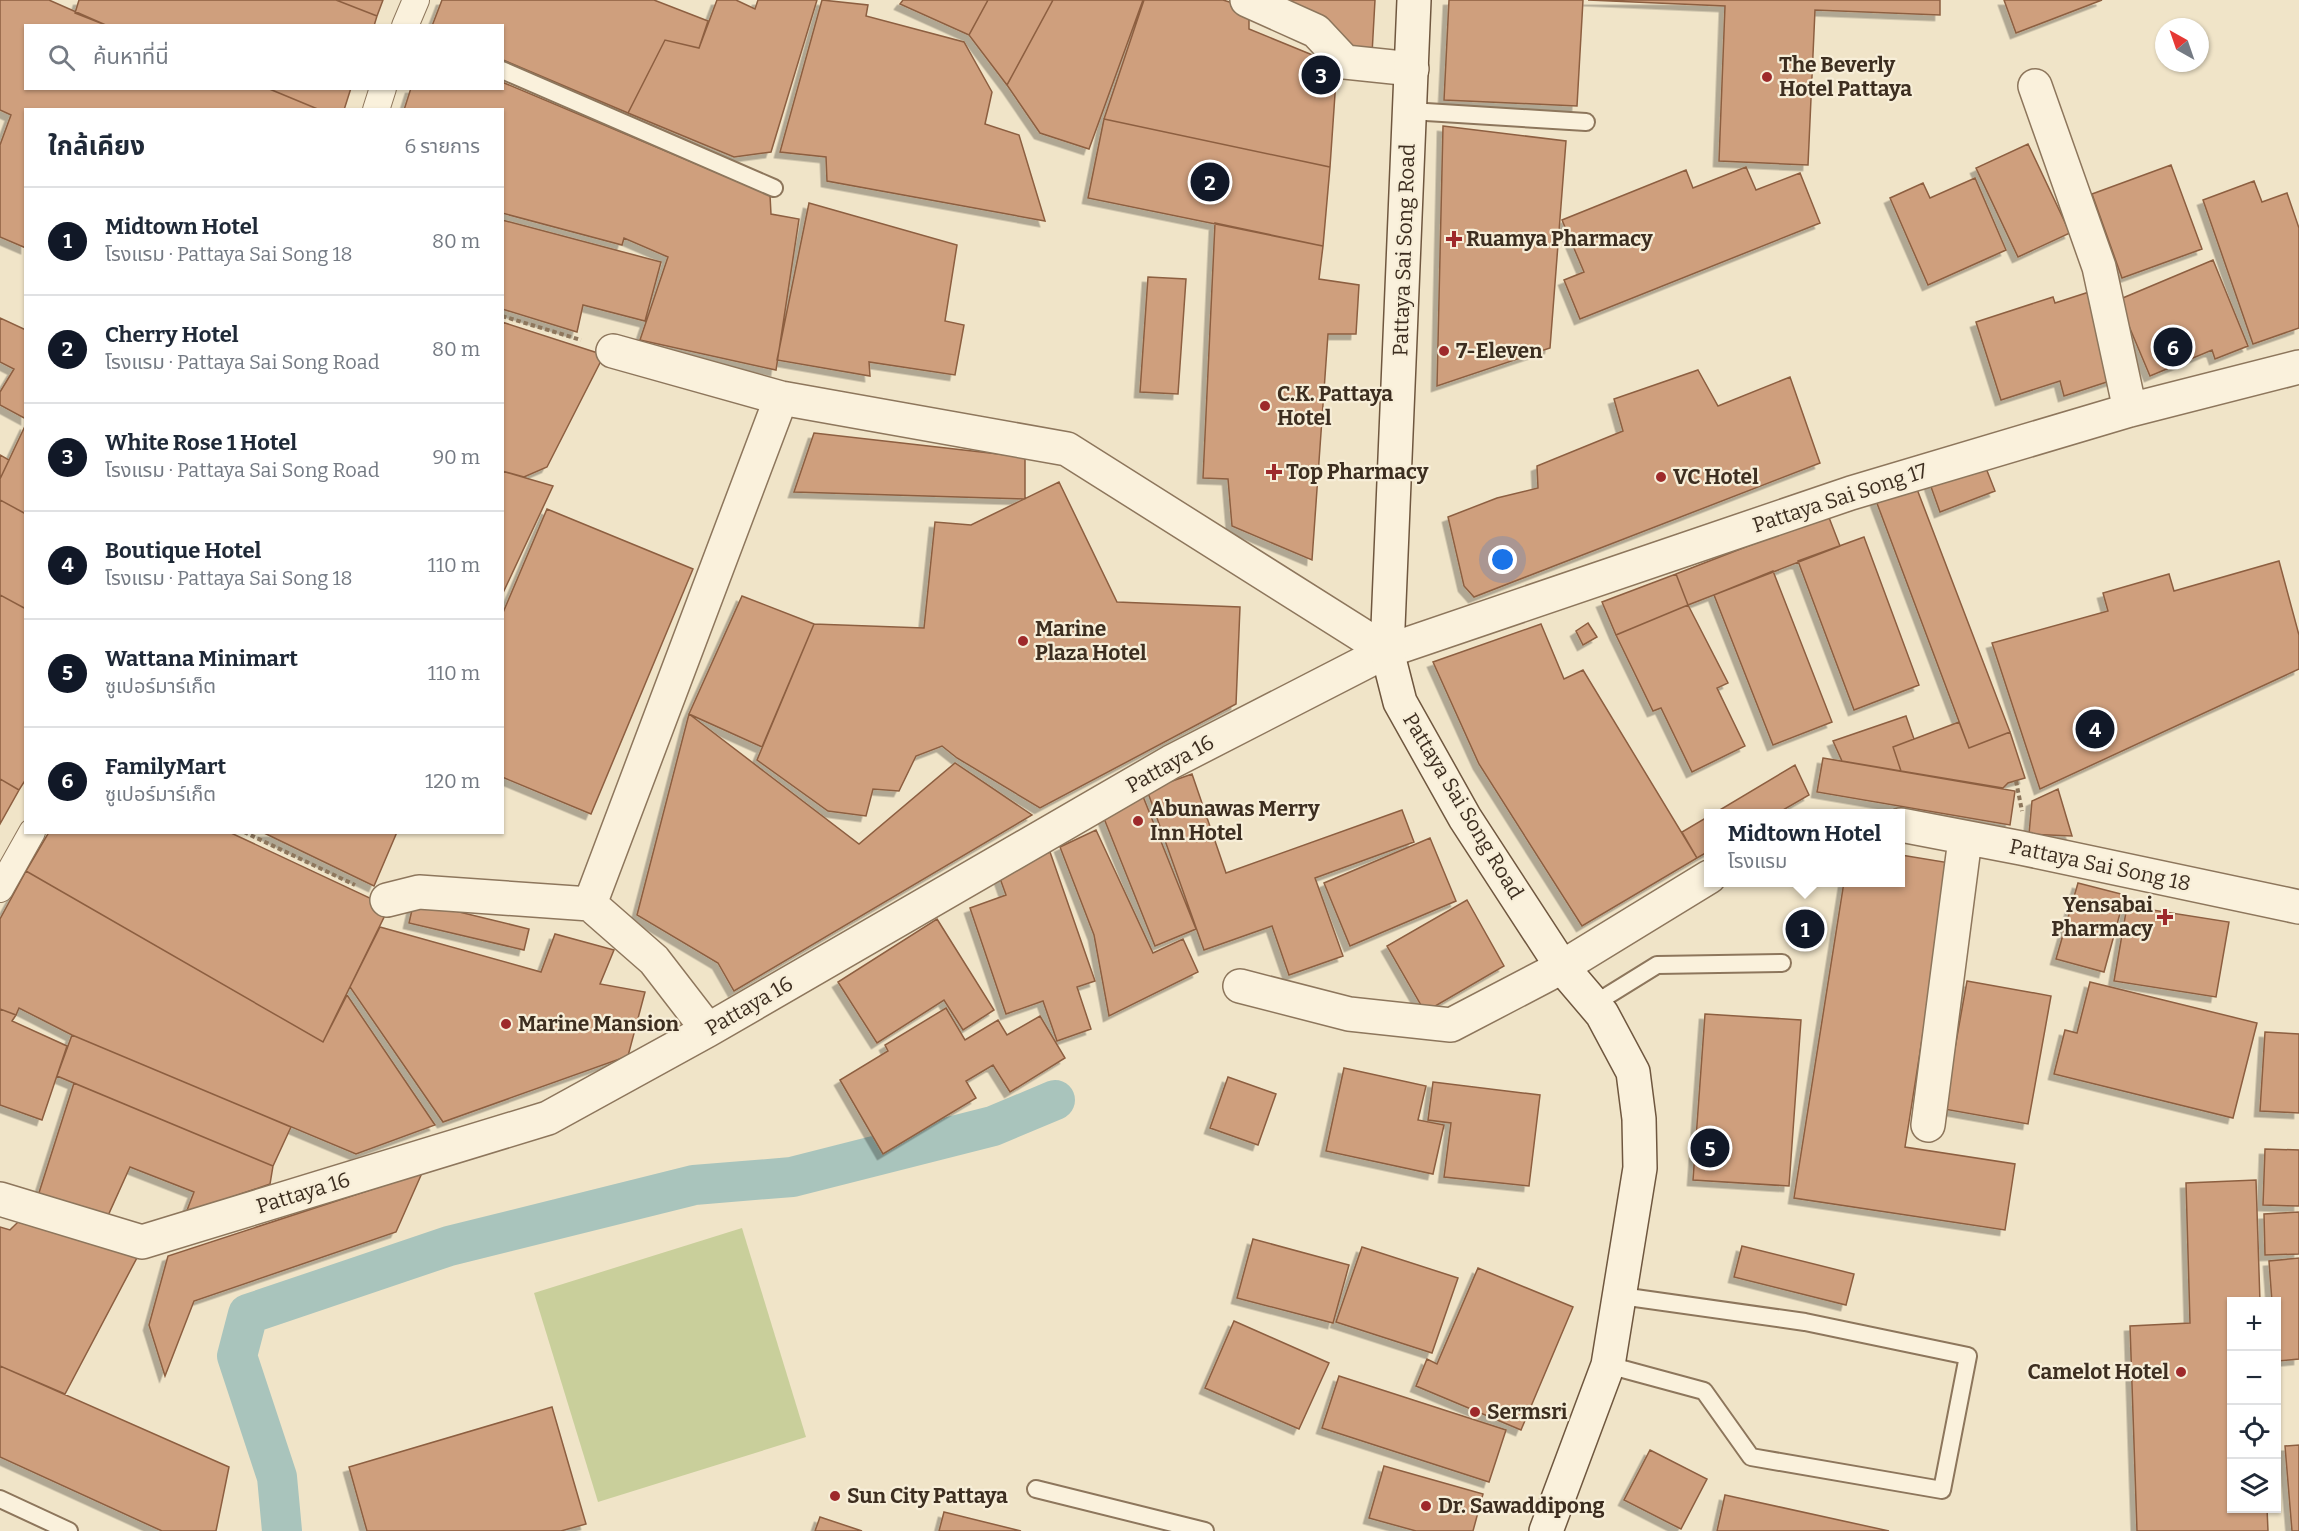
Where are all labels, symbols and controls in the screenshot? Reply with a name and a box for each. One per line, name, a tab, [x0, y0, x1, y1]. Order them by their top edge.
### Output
north arrow	[2155, 18, 2209, 72]
search box	[24, 24, 504, 90]
icon: search	[45, 41, 78, 74]
text: ค้นหาที่นี่	[93, 43, 169, 70]
pin: 3	[1302, 52, 1340, 98]
place label: The Beverly Hotel Pattaya	[1779, 52, 1912, 102]
marker: The Beverly Hotel Pattaya	[1760, 70, 1774, 84]
text: ใกล้เคียง	[48, 131, 145, 162]
text: 6 รายการ	[405, 134, 480, 158]
street label: Pattaya Sai Song Road	[1387, 143, 1421, 357]
pin: 2	[1190, 160, 1230, 204]
text: Midtown Hotel	[105, 213, 259, 240]
place label: Ruamya Pharmacy	[1466, 226, 1653, 252]
text: 1	[63, 229, 72, 253]
text: 80 m	[432, 229, 480, 253]
marker: Ruamya Pharmacy	[1447, 232, 1461, 246]
text: โรงแรม · Pattaya Sai Song 18	[105, 242, 353, 266]
text: Cherry Hotel	[105, 321, 239, 348]
pin: 6	[2154, 324, 2192, 370]
text: 2	[62, 337, 73, 361]
text: 80 m	[432, 337, 480, 361]
place label: 7-Eleven	[1456, 338, 1543, 364]
marker: 7-Eleven	[1437, 344, 1451, 358]
text: โรงแรม · Pattaya Sai Song Road	[105, 350, 380, 374]
place label: C.K. Pattaya Hotel	[1277, 381, 1393, 431]
marker: C.K. Pattaya Hotel	[1258, 399, 1272, 413]
text: White Rose 1 Hotel	[105, 429, 297, 456]
text: 3	[62, 445, 73, 469]
text: 90 m	[432, 445, 480, 469]
street label: Pattaya Sai Song 17	[1749, 457, 1931, 539]
text: โรงแรม · Pattaya Sai Song Road	[105, 458, 380, 482]
place label: Top Pharmacy	[1286, 459, 1429, 485]
place label: VC Hotel	[1673, 464, 1759, 490]
marker: Top Pharmacy	[1267, 465, 1281, 479]
marker: VC Hotel	[1654, 470, 1668, 484]
text: Boutique Hotel	[105, 537, 261, 564]
your location	[1488, 545, 1517, 574]
text: 4	[61, 553, 74, 577]
text: 110 m	[428, 553, 480, 577]
text: โรงแรม · Pattaya Sai Song 18	[105, 566, 353, 590]
place label: Marine Plaza Hotel	[1035, 616, 1147, 666]
marker: Marine Plaza Hotel	[1016, 634, 1030, 648]
text: Wattana Minimart	[105, 645, 298, 672]
text: 5	[62, 661, 73, 685]
text: 110 m	[428, 661, 480, 685]
text: ซูเปอร์มาร์เก็ต	[105, 674, 216, 698]
pin: 4	[2076, 706, 2114, 752]
street label: Pattaya Sai Song Road	[1397, 708, 1529, 904]
street label: Pattaya 16	[1121, 729, 1219, 799]
text: FamilyMart	[105, 753, 226, 780]
text: 6	[62, 769, 73, 793]
text: 120 m	[425, 769, 480, 793]
text: ซูเปอร์มาร์เก็ต	[105, 782, 216, 806]
place label: Abunawas Merry Inn Hotel	[1150, 796, 1320, 846]
popup	[1704, 809, 1905, 887]
marker: Abunawas Merry Inn Hotel	[1131, 814, 1145, 828]
text: Midtown Hotel	[1728, 820, 1881, 847]
street label: Pattaya Sai Song 18	[2007, 833, 2193, 897]
text: โรงแรม	[1728, 849, 1787, 873]
place label: Yensabai Pharmacy	[2051, 892, 2153, 942]
pin: 1	[1786, 906, 1824, 952]
marker: Yensabai Pharmacy	[2158, 910, 2172, 924]
street label: Pattaya 16	[701, 971, 797, 1041]
place label: Marine Mansion	[518, 1011, 680, 1037]
marker: Marine Mansion	[499, 1017, 513, 1031]
pin: 5	[1690, 1126, 1730, 1170]
street label: Pattaya 16	[253, 1166, 353, 1220]
map controls	[2227, 1297, 2281, 1513]
button: +	[2227, 1297, 2281, 1351]
button: −	[2227, 1351, 2281, 1405]
place label: Camelot Hotel	[2028, 1359, 2169, 1385]
marker: Camelot Hotel	[2174, 1365, 2188, 1379]
place label: Sermsri	[1487, 1399, 1568, 1425]
marker: Sermsri	[1468, 1405, 1482, 1419]
button: locate	[2227, 1405, 2281, 1459]
button: layers	[2227, 1459, 2281, 1513]
place label: Sun City Pattaya	[847, 1483, 1008, 1509]
marker: Sun City Pattaya	[828, 1489, 842, 1503]
place label: Dr. Sawaddipong	[1438, 1493, 1605, 1519]
marker: Dr. Sawaddipong	[1419, 1499, 1433, 1513]

